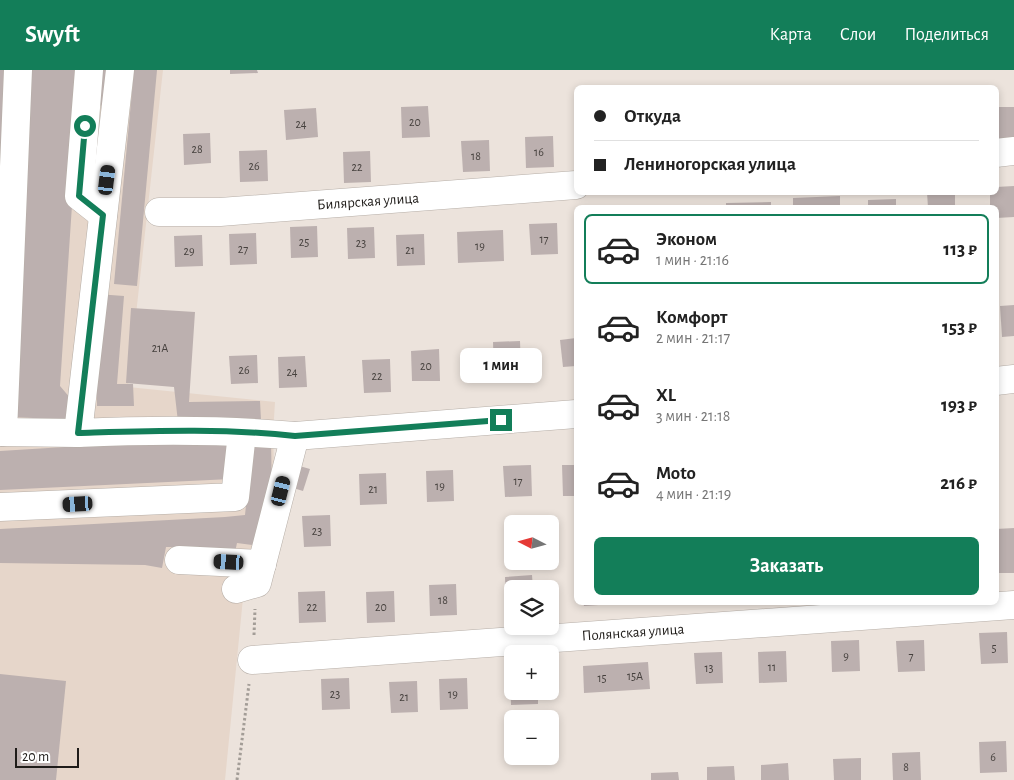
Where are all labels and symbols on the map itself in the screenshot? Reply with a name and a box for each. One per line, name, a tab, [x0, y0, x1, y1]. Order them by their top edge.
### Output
route start	[74, 115, 96, 137]
house number: 20	[409, 116, 421, 128]
house number: 24	[295, 118, 307, 130]
house number: 28	[191, 143, 203, 155]
house number: 16	[534, 146, 544, 158]
house number: 18	[471, 150, 481, 162]
house number: 26	[248, 160, 260, 172]
house number: 22	[352, 161, 363, 173]
car	[97, 164, 116, 196]
street label: Билярская улица	[317, 190, 420, 213]
house number: 17	[539, 233, 549, 245]
house number: 25	[299, 236, 309, 248]
house number: 23	[356, 237, 366, 249]
house number: 19	[475, 240, 485, 252]
house number: 27	[238, 243, 248, 255]
house number: 21	[405, 244, 415, 256]
house number: 29	[183, 245, 195, 257]
house number: 21А	[152, 342, 168, 354]
callout: 1 мин	[460, 348, 542, 382]
house number: 20	[420, 360, 432, 372]
house number: 26	[238, 364, 250, 376]
house number: 24	[286, 366, 298, 378]
house number: 22	[372, 370, 383, 382]
route end	[490, 409, 512, 431]
car	[270, 475, 291, 507]
house number: 17	[513, 475, 523, 487]
house number: 19	[435, 480, 445, 492]
house number: 21	[368, 483, 378, 495]
car	[62, 496, 93, 512]
north arrow	[504, 515, 559, 570]
house number: 23	[312, 525, 322, 537]
car	[213, 554, 244, 570]
house number: 18	[438, 594, 448, 606]
house number: 22	[307, 601, 318, 613]
house number: 20	[375, 601, 387, 613]
street label: Полянская улица	[581, 621, 685, 644]
house number: 5	[991, 642, 997, 654]
house number: 9	[843, 650, 849, 662]
house number: 7	[908, 650, 914, 662]
house number: 11	[768, 661, 776, 673]
house number: 13	[704, 662, 714, 674]
house number: 15А	[627, 670, 643, 682]
house number: 15	[597, 672, 607, 684]
house number: 23	[330, 688, 340, 700]
house number: 19	[448, 688, 458, 700]
house number: 21	[399, 691, 409, 703]
scale bar	[15, 745, 79, 768]
house number: 6	[990, 751, 996, 763]
house number: 8	[903, 761, 909, 773]

